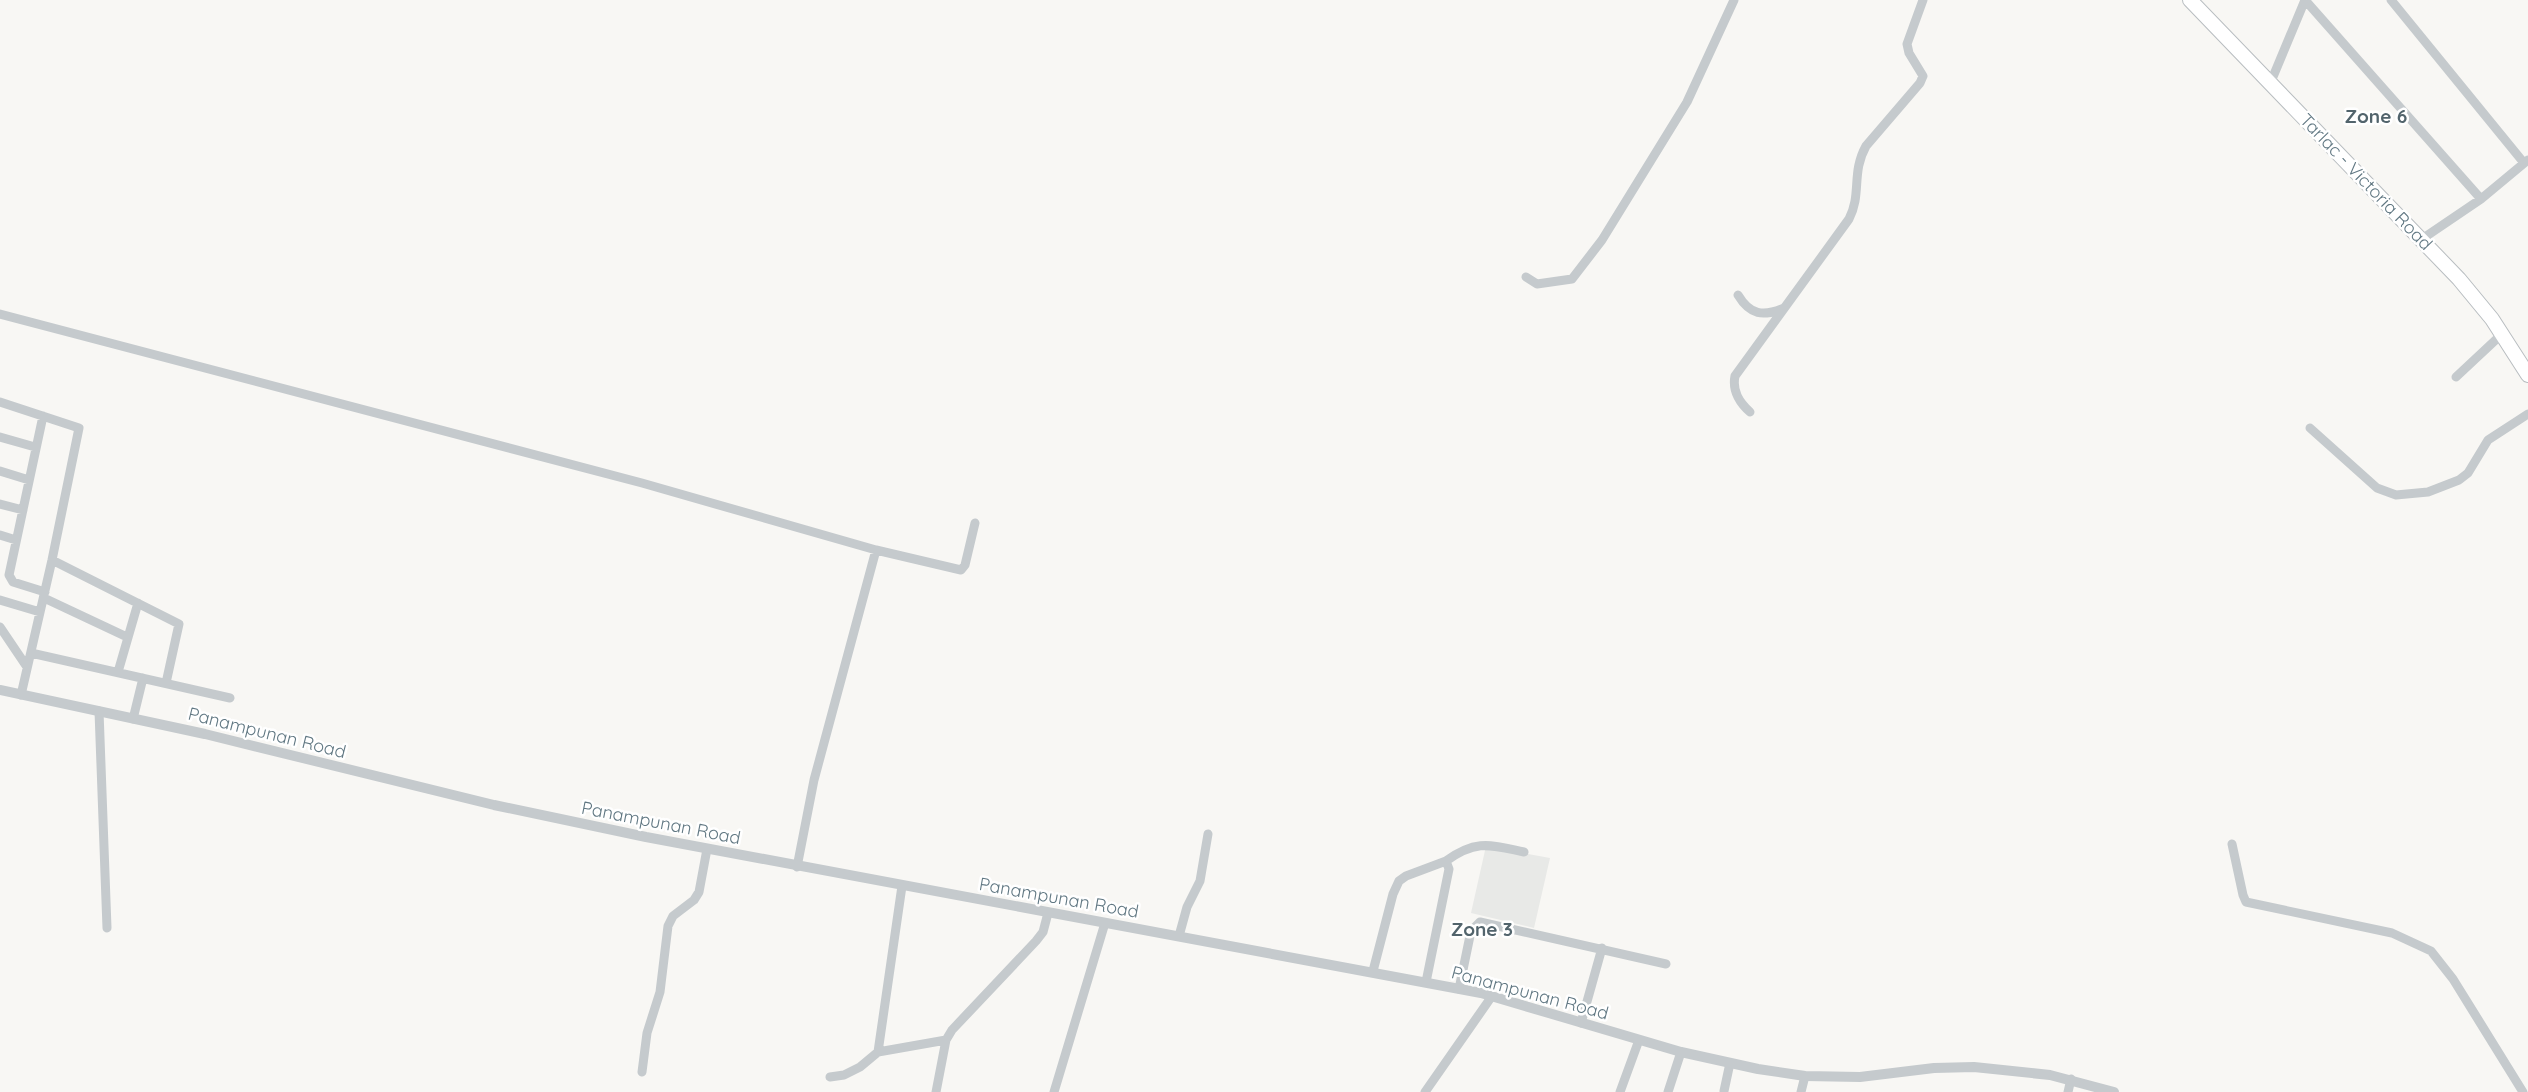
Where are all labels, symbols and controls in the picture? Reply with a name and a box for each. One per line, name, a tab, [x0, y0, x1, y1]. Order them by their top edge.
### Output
district label: Zone 6	[2345, 104, 2407, 128]
street label: Tarlac - Victoria Road	[2295, 108, 2438, 255]
street label: Panampunan Road	[186, 702, 348, 763]
street label: Panampunan Road	[580, 796, 743, 849]
street label: Panampunan Road	[977, 872, 1141, 923]
district label: Zone 3	[1451, 917, 1513, 941]
street label: Panampunan Road	[1449, 960, 1611, 1025]

